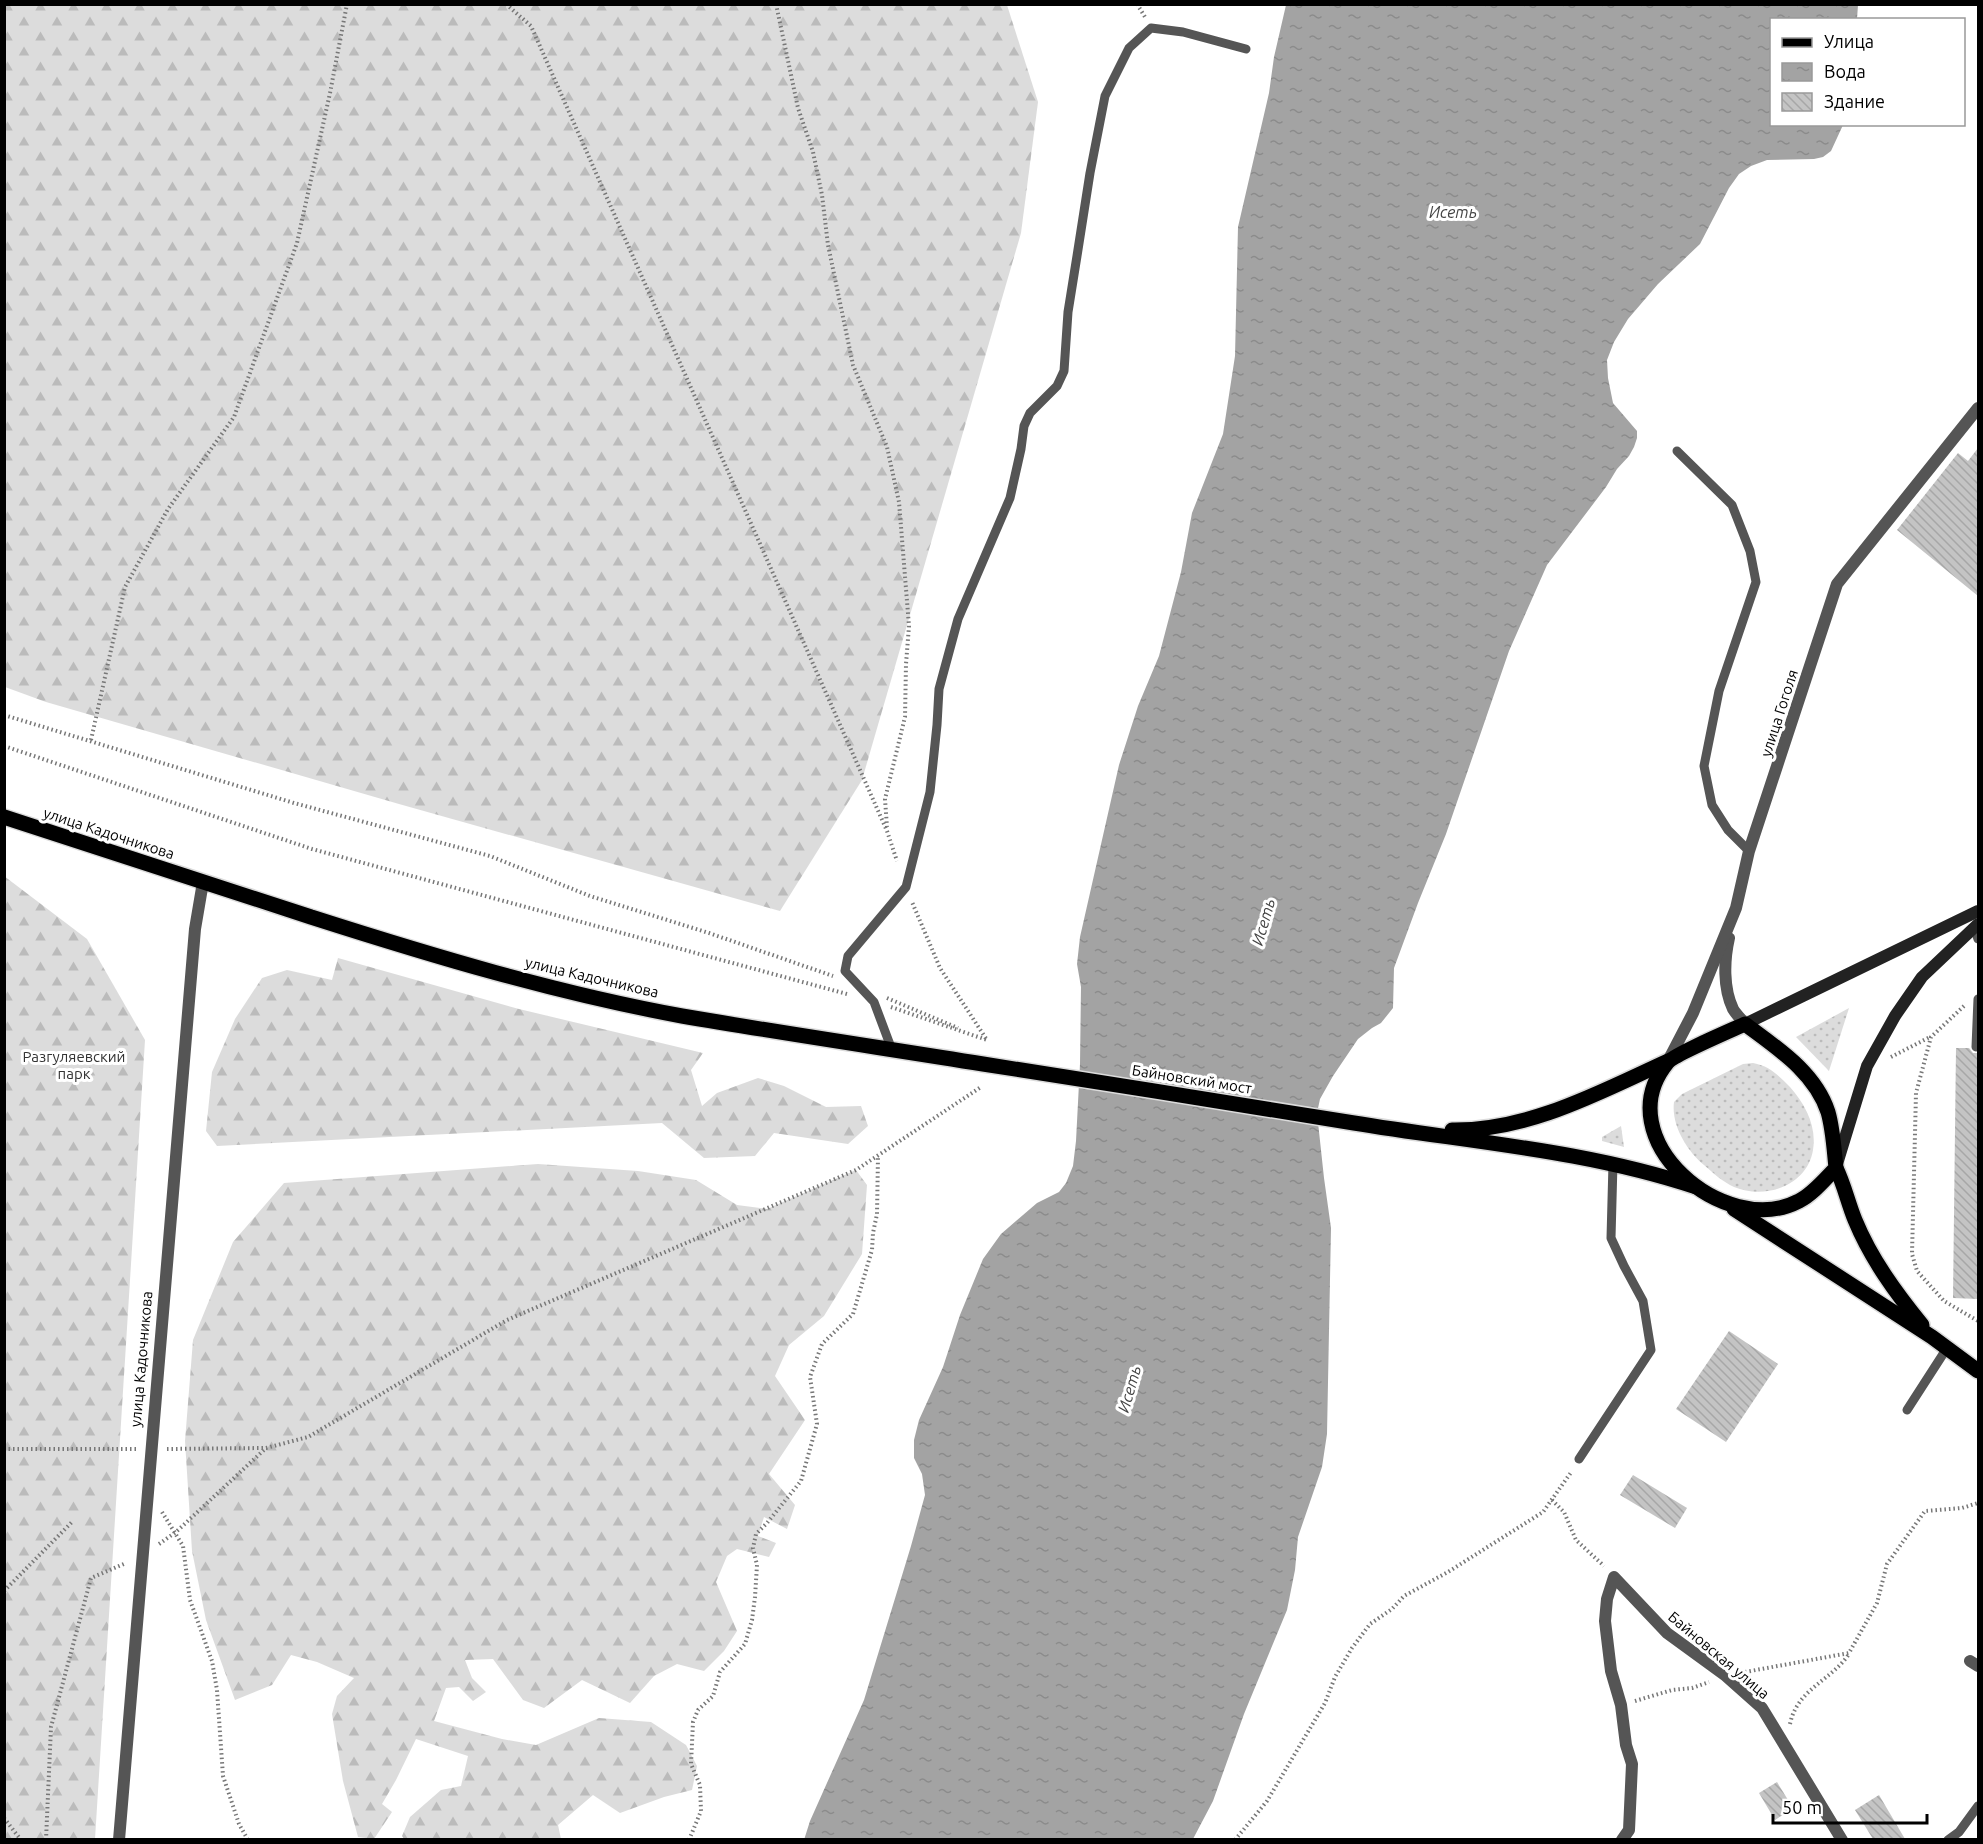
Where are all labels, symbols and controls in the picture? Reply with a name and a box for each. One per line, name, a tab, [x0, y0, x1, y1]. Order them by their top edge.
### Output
legend	[1770, 18, 1965, 126]
text: Улица	[1824, 31, 1874, 51]
text: Вода	[1824, 61, 1866, 81]
text: Здание	[1824, 91, 1885, 111]
water label: Исеть	[1429, 203, 1477, 221]
street label: улица Гоголя	[1757, 667, 1801, 759]
street label: улица Кадочникова	[41, 804, 177, 862]
water label: Исеть	[1248, 896, 1278, 948]
street label: улица Кадочникова	[524, 953, 660, 1001]
park label: Разгуляевский парк	[23, 1048, 125, 1082]
street label: Байновский мост	[1131, 1061, 1253, 1097]
street label: улица Кадочникова	[127, 1290, 155, 1428]
water label: Исеть	[1114, 1363, 1144, 1415]
street label: Байновская улица	[1665, 1608, 1773, 1702]
scale bar	[1773, 1787, 1928, 1825]
text: 50 m	[1782, 1797, 1822, 1817]

